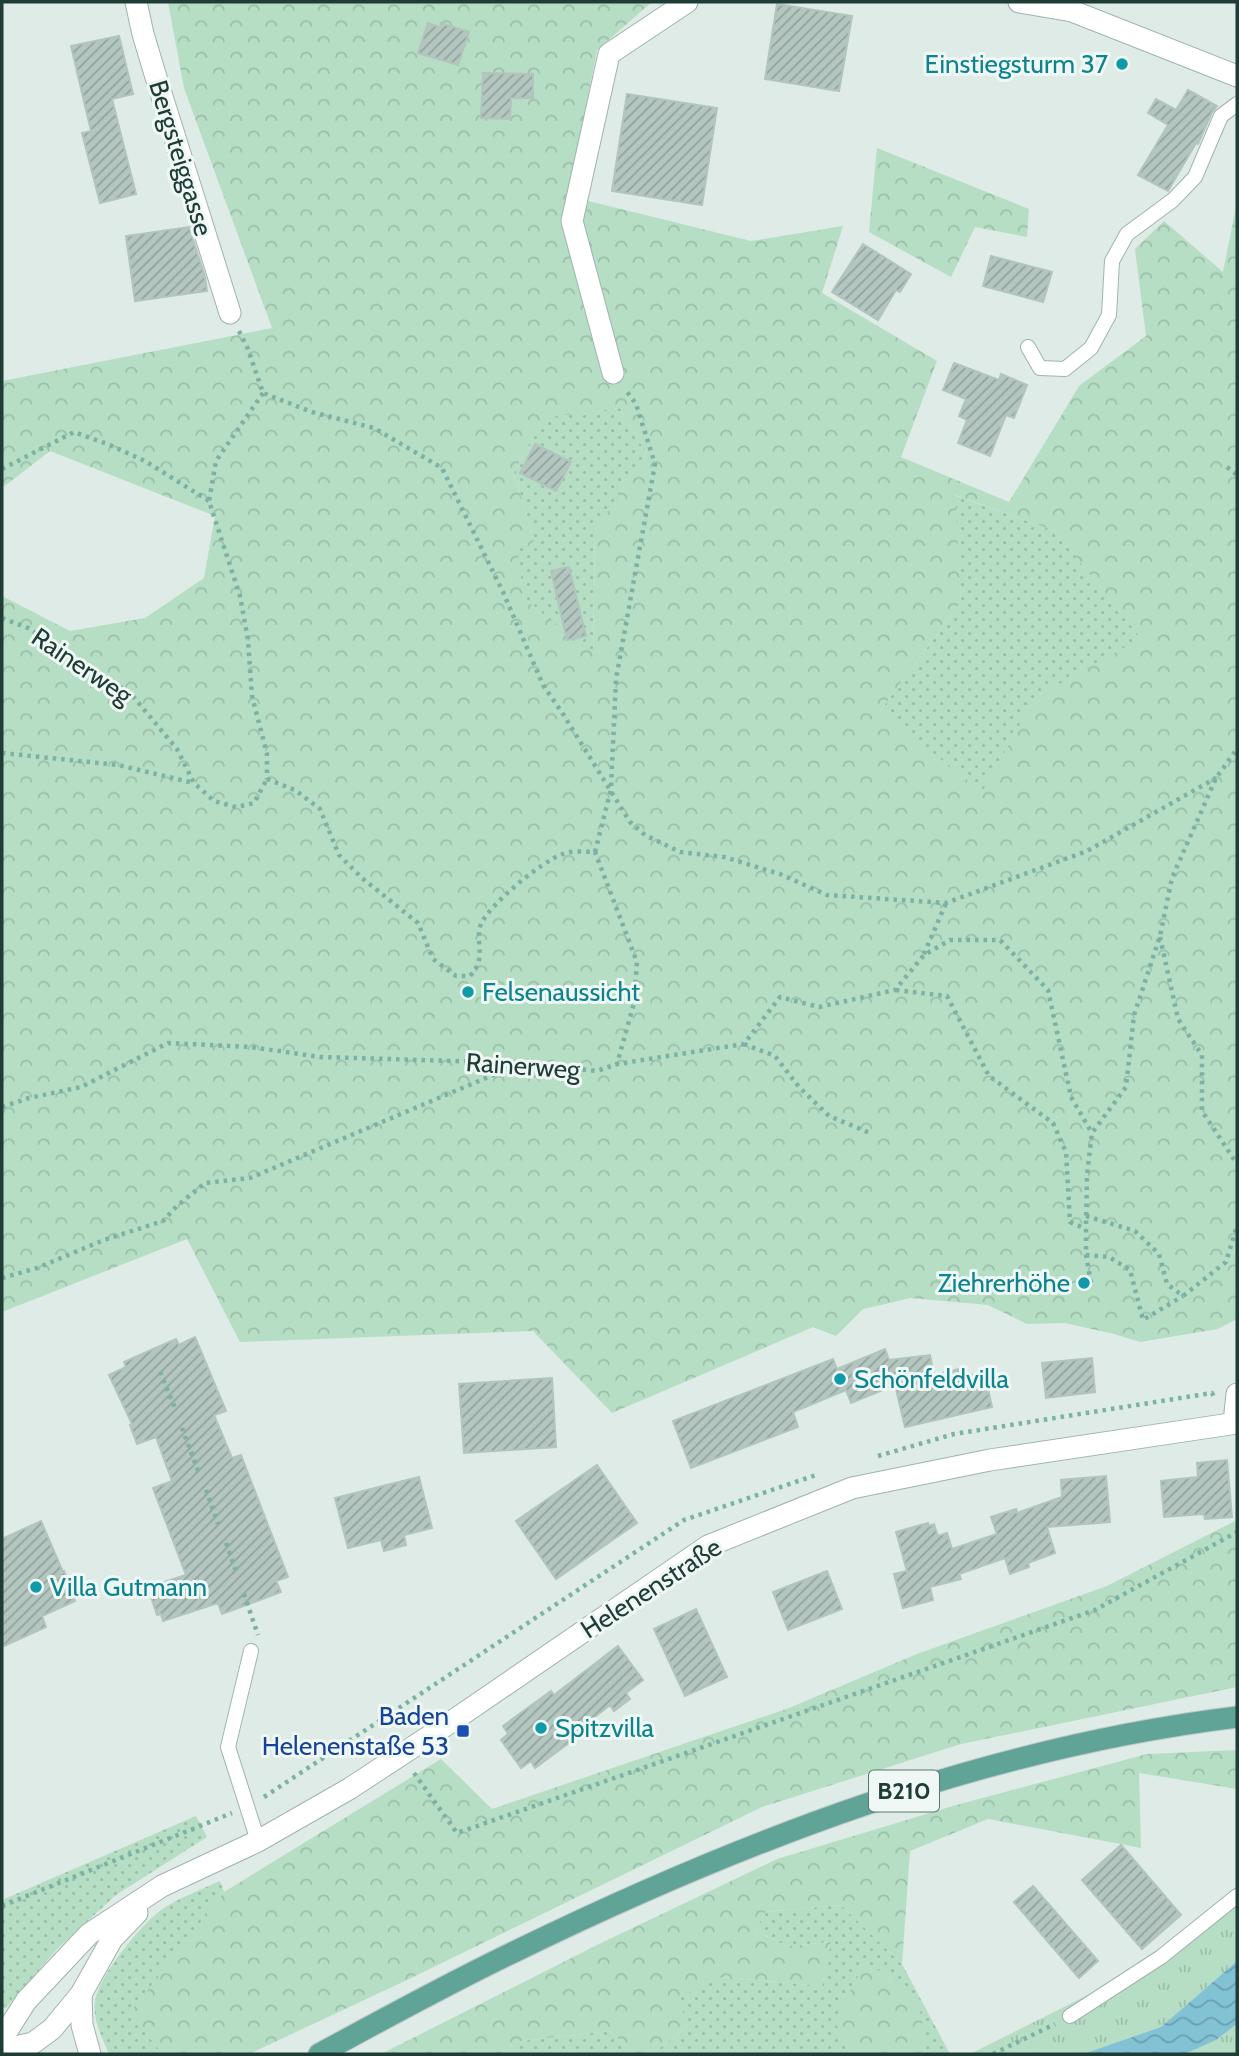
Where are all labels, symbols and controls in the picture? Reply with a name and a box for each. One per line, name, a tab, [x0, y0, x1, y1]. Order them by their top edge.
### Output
place label: Einstiegsturm 37	[925, 48, 1108, 80]
marker: Einstiegsturm 37	[1114, 56, 1130, 72]
street label: Bergsteiggasse	[142, 76, 220, 240]
street label: Rainerweg	[26, 621, 139, 712]
place label: Felsenaussicht	[482, 976, 640, 1008]
marker: Felsenaussicht	[460, 984, 476, 1000]
street label: Rainerweg	[465, 1046, 582, 1086]
place label: Ziehrerhöhe	[938, 1267, 1070, 1299]
marker: Ziehrerhöhe	[1076, 1275, 1092, 1291]
place label: Schönfeldvilla	[854, 1363, 1009, 1395]
marker: Schönfeldvilla	[832, 1371, 848, 1387]
street label: Helenenstraße	[575, 1531, 727, 1645]
place label: Villa Gutmann	[50, 1571, 207, 1603]
marker: Villa Gutmann	[28, 1579, 44, 1595]
place label: Baden Helenenstaße 53	[262, 1700, 449, 1762]
place label: Spitzvilla	[555, 1712, 655, 1744]
marker: Spitzvilla	[533, 1720, 549, 1736]
marker: Baden Helenenstaße 53	[455, 1723, 471, 1739]
road number: B210	[869, 1770, 939, 1812]

